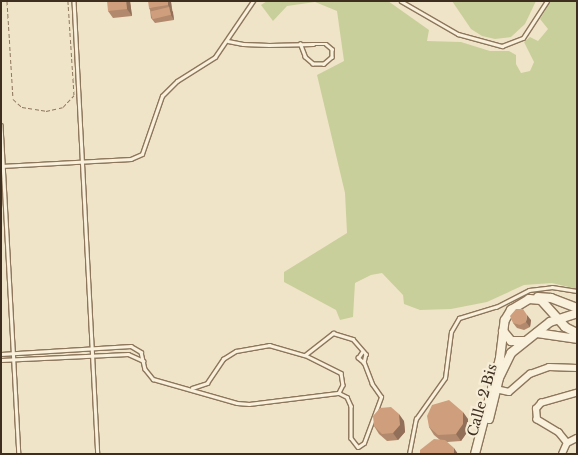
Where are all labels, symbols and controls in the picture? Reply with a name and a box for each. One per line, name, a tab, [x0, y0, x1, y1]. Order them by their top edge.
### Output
street label: Calle 2 Bis	[464, 362, 500, 438]

